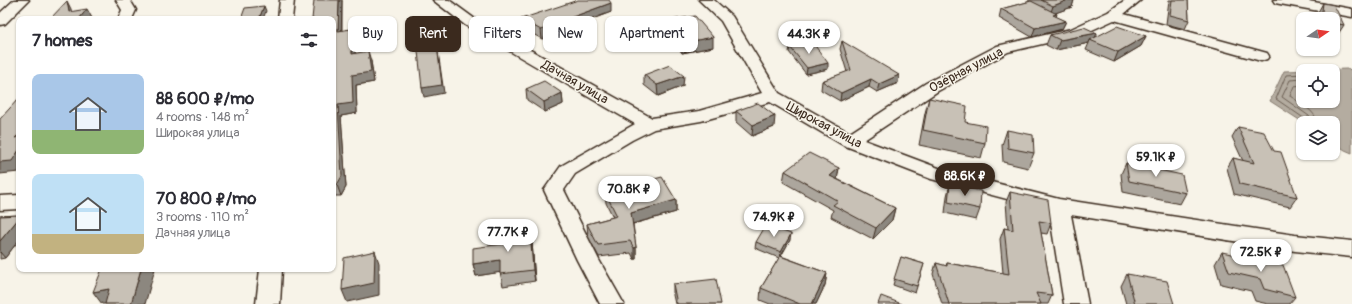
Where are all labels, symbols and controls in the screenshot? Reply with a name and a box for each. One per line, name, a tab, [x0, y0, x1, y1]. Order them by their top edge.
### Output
north arrow	[1296, 12, 1340, 56]
map controls	[1296, 12, 1340, 160]
chip: Buy	[348, 16, 397, 52]
chip: Rent	[405, 16, 461, 52]
chip: Filters	[469, 16, 535, 52]
chip: New	[543, 16, 597, 52]
chip: Apartment	[605, 16, 698, 52]
pin: 44.3K ₽	[772, 21, 846, 55]
text: 44.3K ₽	[787, 26, 831, 42]
icon: filters	[298, 29, 320, 51]
text: 7 homes	[32, 30, 92, 51]
street label: Озёрная улица	[926, 44, 1006, 96]
street label: Дачная улица	[538, 56, 611, 107]
button: locate	[1296, 64, 1340, 108]
text: 88 600 ₽/mo	[156, 88, 254, 109]
icon: home	[64, 90, 112, 138]
street label: Широкая улица	[783, 98, 865, 152]
text: 4 rooms · 148 m²	[156, 109, 249, 125]
button: layers	[1296, 116, 1340, 160]
text: Широкая улица	[156, 125, 240, 141]
pin: 59.1K ₽	[1119, 144, 1193, 178]
text: 59.1K ₽	[1136, 149, 1176, 165]
pin: 88.6K ₽	[928, 163, 1002, 197]
text: 88.6K ₽	[944, 168, 986, 184]
pin: 70.8K ₽	[592, 176, 666, 210]
text: 70.8K ₽	[607, 181, 651, 197]
text: 70 800 ₽/mo	[156, 188, 256, 209]
icon: home	[64, 190, 112, 238]
pin: 74.9K ₽	[737, 204, 811, 238]
text: 3 rooms · 110 m²	[156, 209, 249, 225]
text: 74.9K ₽	[753, 209, 795, 225]
pin: 77.7K ₽	[471, 219, 545, 253]
text: 77.7K ₽	[487, 224, 529, 240]
text: Дачная улица	[156, 225, 230, 241]
pin: 72.5K ₽	[1224, 239, 1298, 273]
text: 72.5K ₽	[1240, 244, 1282, 260]

